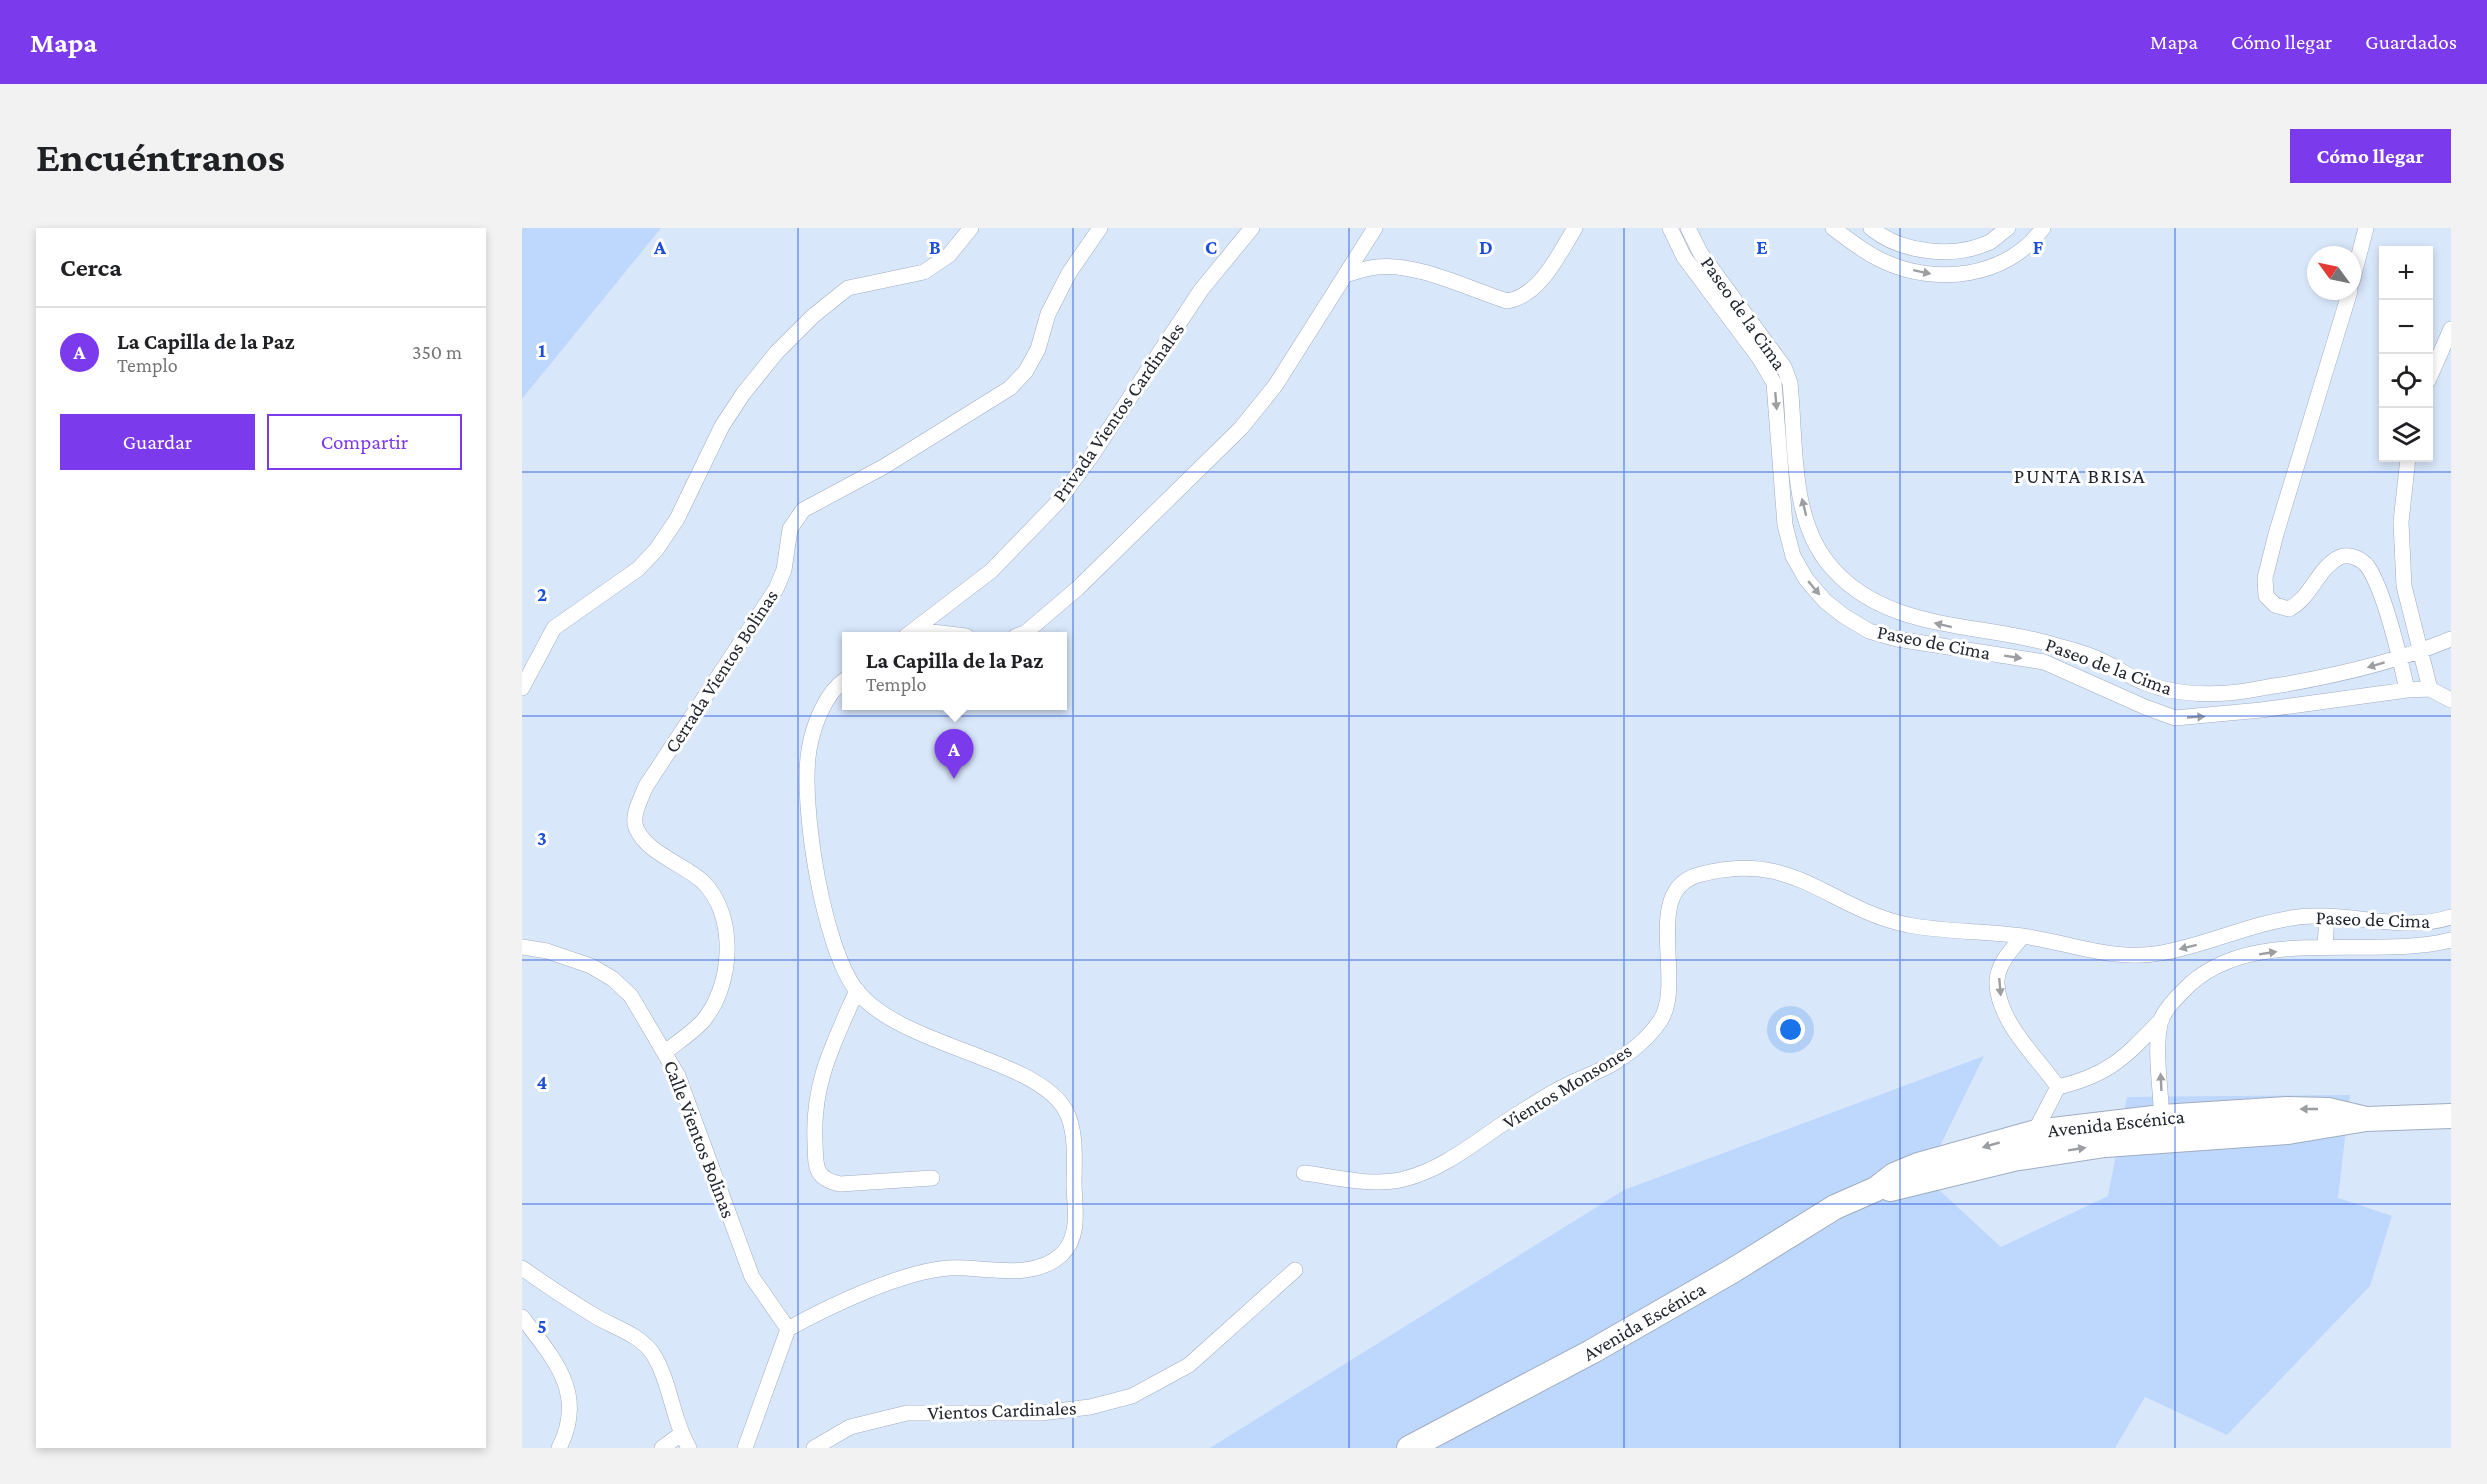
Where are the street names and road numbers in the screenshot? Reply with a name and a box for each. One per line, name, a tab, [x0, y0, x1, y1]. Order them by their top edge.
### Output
street label: Paseo de la Cima	[1697, 252, 1791, 374]
street label: Privada Vientos Cardinales	[1048, 318, 1188, 506]
street label: Cerrada Vientos Bolinas	[660, 585, 782, 757]
street label: Paseo de Cima	[1876, 620, 1992, 664]
street label: Paseo de la Cima	[2043, 633, 2175, 699]
street label: Paseo de Cima	[2315, 906, 2431, 932]
street label: Vientos Monsones	[1499, 1039, 1635, 1133]
street label: Calle Vientos Bolinas	[660, 1057, 740, 1221]
street label: Avenida Escénica	[2046, 1105, 2186, 1141]
street label: Avenida Escénica	[1579, 1277, 1709, 1365]
street label: Vientos Cardinales	[927, 1396, 1077, 1424]

